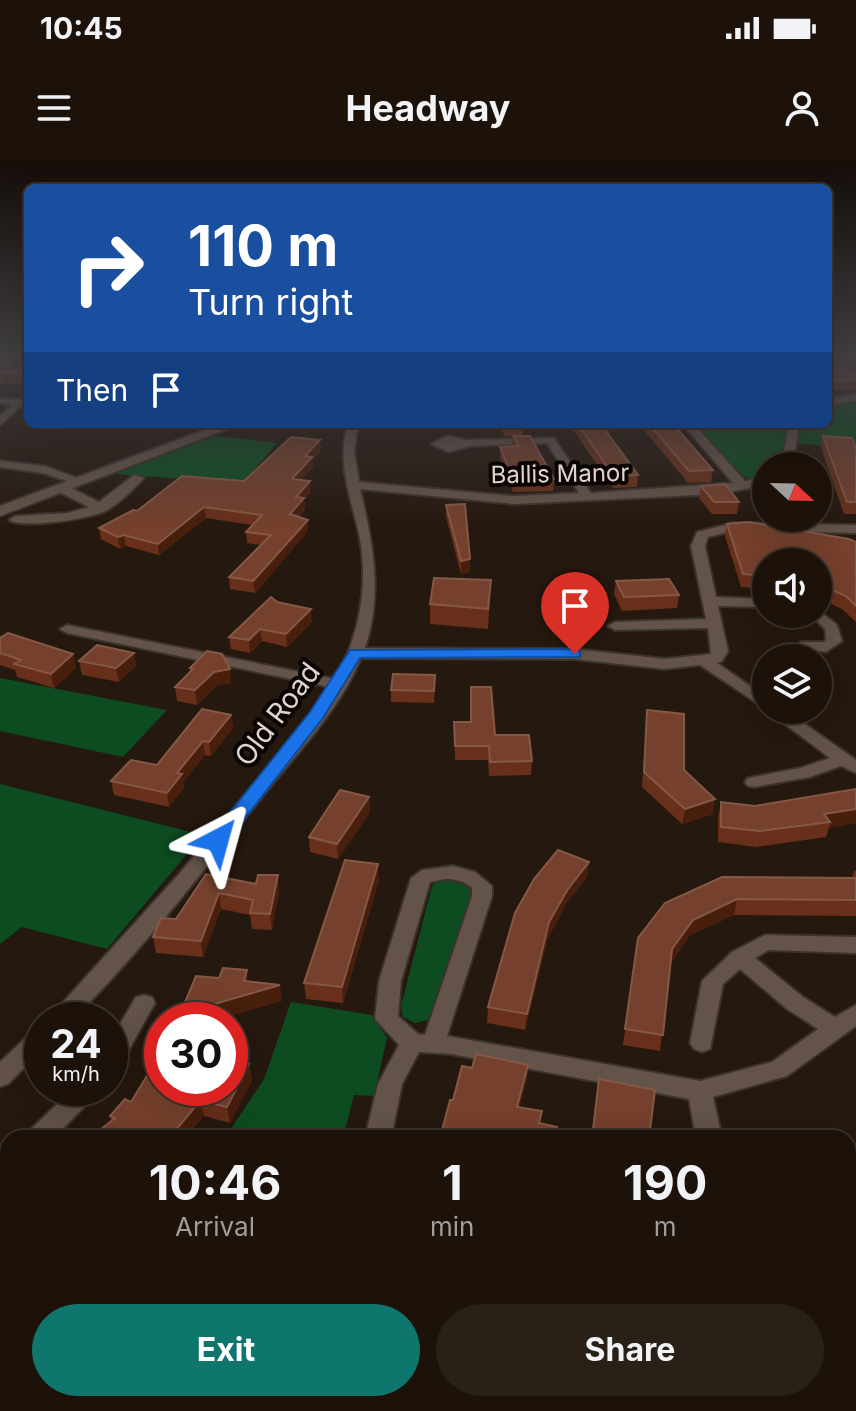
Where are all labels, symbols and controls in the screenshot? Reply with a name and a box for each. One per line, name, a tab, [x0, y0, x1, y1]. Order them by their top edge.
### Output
text: 10:45	[40, 10, 123, 46]
icon: menu	[32, 86, 76, 130]
text: Headway	[346, 86, 510, 130]
icon: person	[780, 86, 824, 130]
text: 110 m	[188, 212, 338, 280]
icon: right	[56, 216, 160, 320]
text: Turn right	[188, 280, 353, 324]
icon: arrive	[144, 368, 188, 412]
text: Then	[56, 372, 128, 408]
north arrow	[752, 452, 832, 532]
map controls	[752, 452, 832, 724]
street label: Ballis Manor	[490, 458, 630, 489]
button: sound	[752, 548, 832, 628]
pin	[541, 572, 609, 654]
icon: arrive	[553, 584, 597, 628]
button: layers	[752, 644, 832, 724]
street label: Old Road	[227, 656, 327, 772]
position arrow	[176, 798, 260, 882]
speed limit sign: 30	[144, 1002, 248, 1106]
text: 24	[50, 1019, 102, 1068]
text: km/h	[52, 1062, 100, 1086]
text: 10:46	[149, 1153, 281, 1212]
text: 1	[442, 1153, 463, 1212]
text: 190	[623, 1153, 707, 1212]
text: Arrival	[175, 1211, 255, 1242]
text: min	[430, 1211, 474, 1242]
text: m	[654, 1211, 677, 1242]
button: Exit	[32, 1304, 420, 1396]
button: Share	[436, 1304, 824, 1396]

